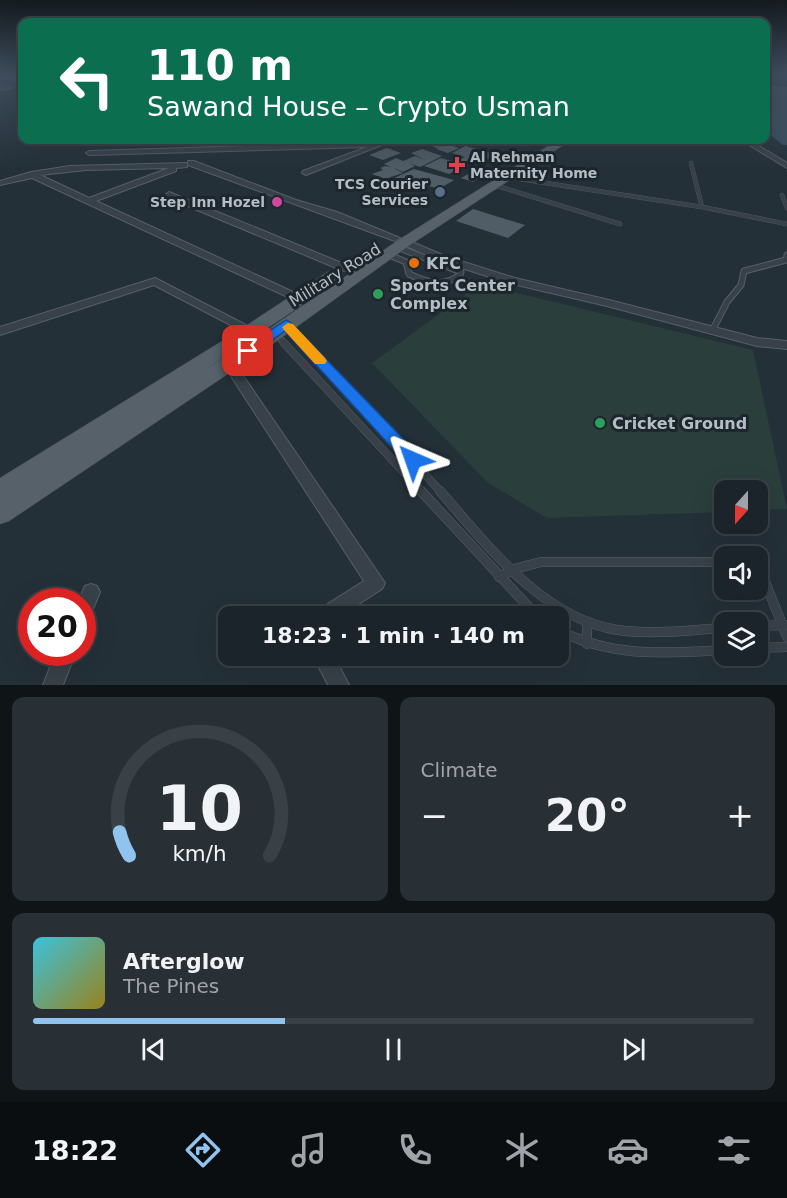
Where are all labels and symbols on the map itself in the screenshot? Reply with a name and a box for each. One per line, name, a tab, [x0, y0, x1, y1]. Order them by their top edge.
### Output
place label: Al Rehman Maternity Home	[470, 149, 597, 181]
marker: Al Rehman Maternity Home	[448, 156, 466, 174]
place label: TCS Courier Services	[335, 176, 428, 208]
marker: TCS Courier Services	[433, 185, 447, 199]
place label: Step Inn Hozel	[150, 194, 265, 210]
marker: Step Inn Hozel	[270, 195, 284, 209]
street label: Military Road	[286, 239, 384, 311]
place label: KFC	[426, 254, 461, 273]
marker: KFC	[407, 256, 421, 270]
place label: Sports Center Complex	[390, 276, 515, 313]
marker: Sports Center Complex	[371, 287, 385, 301]
pin	[222, 325, 273, 376]
place label: Cricket Ground	[612, 414, 747, 433]
marker: Cricket Ground	[593, 416, 607, 430]
position arrow	[381, 428, 445, 492]
north arrow	[714, 480, 768, 534]
speed limit sign: 20	[18, 588, 96, 666]

